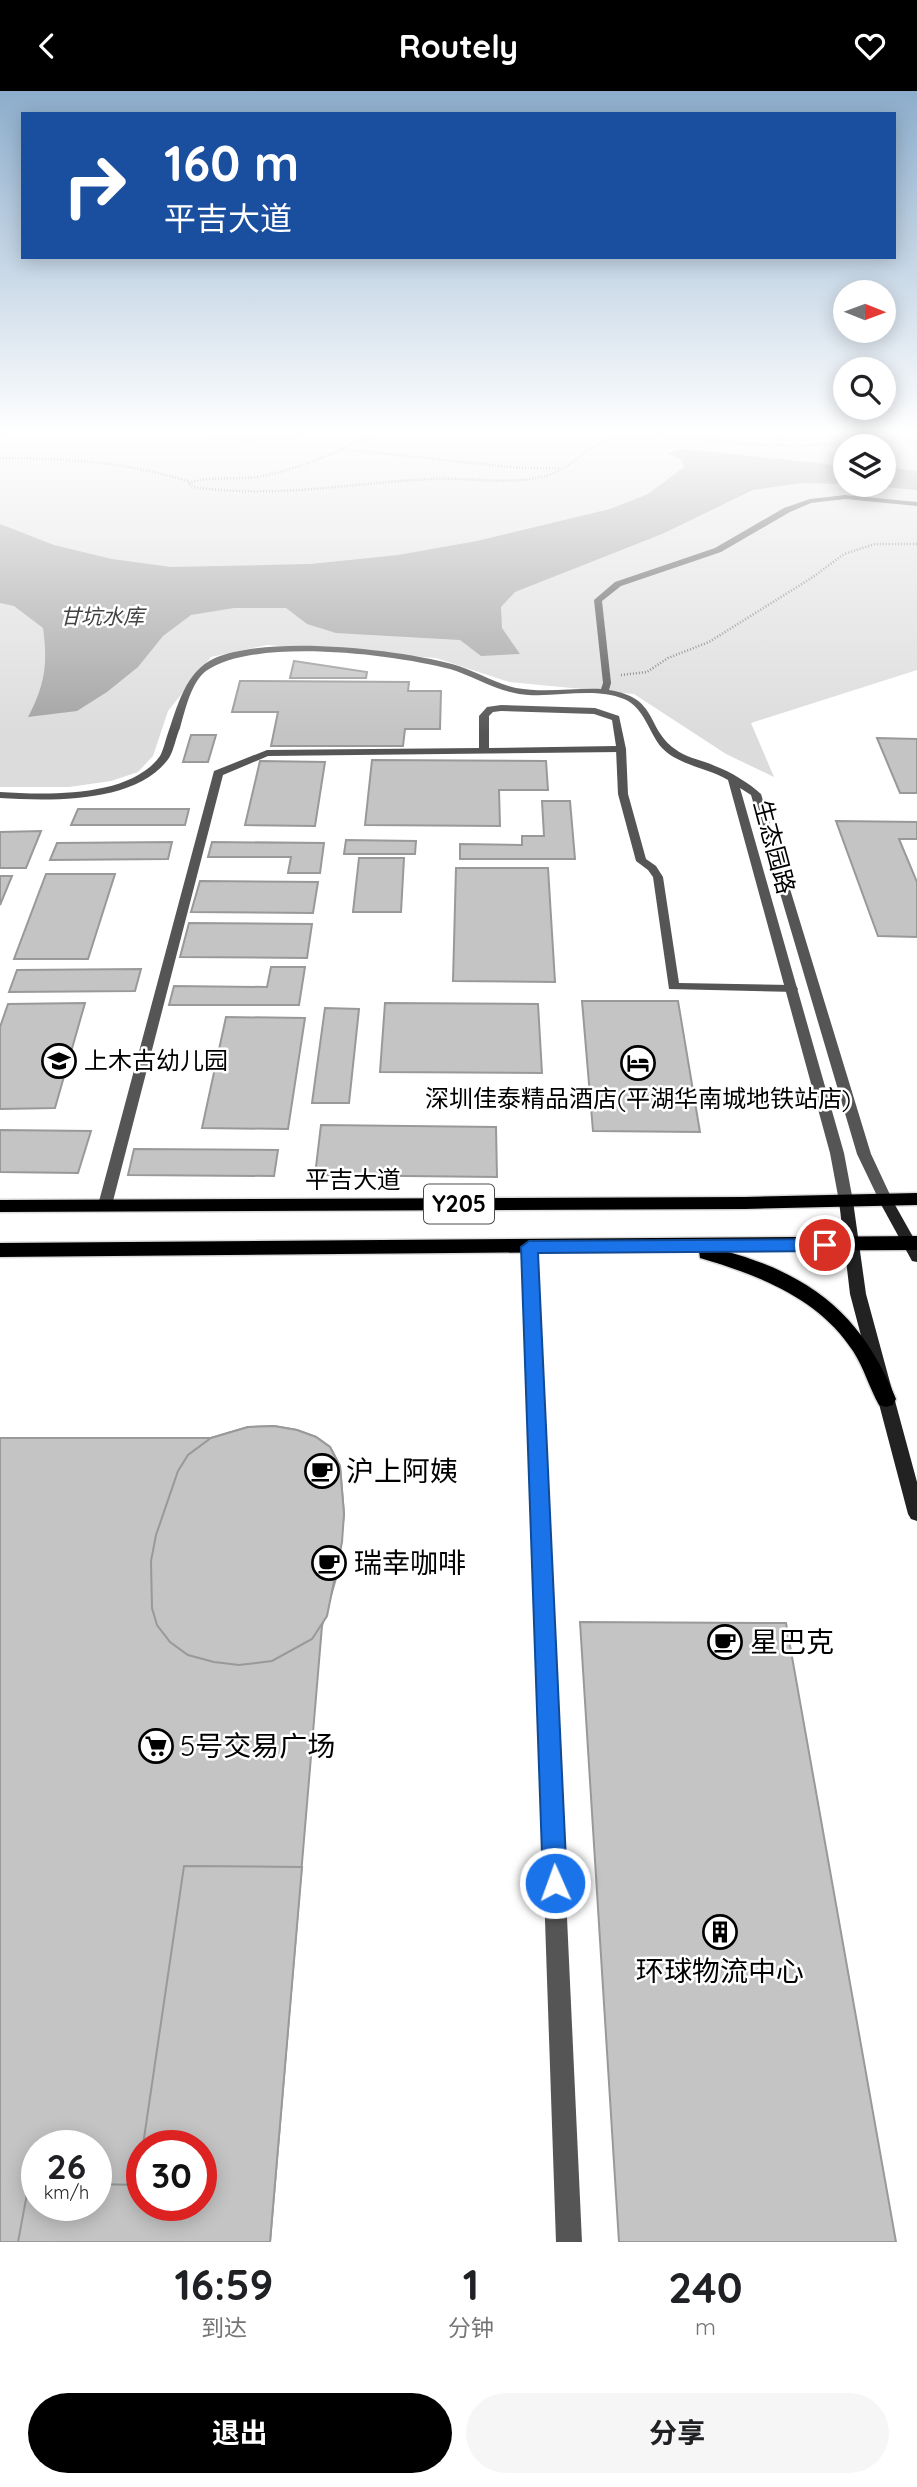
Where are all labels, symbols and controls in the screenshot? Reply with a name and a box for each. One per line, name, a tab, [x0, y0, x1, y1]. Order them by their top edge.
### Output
text: Routely	[399, 26, 518, 66]
icon: back	[28, 27, 66, 65]
icon: heart	[851, 27, 889, 65]
text: 160 m	[164, 132, 299, 193]
icon: right	[49, 140, 140, 231]
text: 平吉大道	[164, 198, 292, 238]
north arrow	[833, 280, 896, 343]
map controls	[833, 280, 896, 497]
button: search	[833, 357, 896, 420]
button: layers	[833, 434, 896, 497]
water label: 甘坑水库	[60, 603, 147, 629]
street label: 生态园路	[748, 796, 802, 897]
school or university icon: 上木古幼儿园	[40, 1042, 78, 1080]
hotel icon: 深圳佳泰精品酒店(平湖华南城地铁站店)	[619, 1044, 657, 1082]
place label: 上木古幼儿园	[84, 1045, 228, 1075]
place label: 深圳佳泰精品酒店(平湖华南城地铁站店)	[425, 1083, 851, 1113]
street label: 平吉大道	[305, 1164, 401, 1194]
road number: Y205	[424, 1185, 494, 1223]
pin	[795, 1215, 855, 1275]
icon: arrive	[806, 1226, 844, 1264]
cafe icon: 沪上阿姨	[303, 1452, 341, 1490]
place label: 沪上阿姨	[346, 1453, 458, 1488]
cafe icon: 瑞幸咖啡	[310, 1544, 348, 1582]
place label: 瑞幸咖啡	[354, 1545, 466, 1580]
cafe icon: 星巴克	[706, 1623, 744, 1661]
place label: 星巴克	[750, 1624, 834, 1659]
supermarket icon: 5号交易广场	[137, 1727, 175, 1765]
place label: 5号交易广场	[180, 1728, 335, 1763]
position arrow	[518, 1846, 592, 1920]
building icon: 环球物流中心	[701, 1913, 739, 1951]
place label: 环球物流中心	[636, 1953, 804, 1988]
speed limit sign: 30	[126, 2130, 217, 2221]
text: 26	[47, 2144, 86, 2188]
text: km/h	[44, 2181, 89, 2204]
text: 16:59	[174, 2258, 273, 2311]
text: 1	[463, 2258, 479, 2311]
text: 240	[668, 2261, 743, 2314]
text: m	[695, 2312, 716, 2341]
text: 到达	[201, 2313, 247, 2342]
text: 分钟	[448, 2313, 494, 2342]
button: 退出	[28, 2393, 452, 2473]
button: 分享	[466, 2393, 889, 2473]

